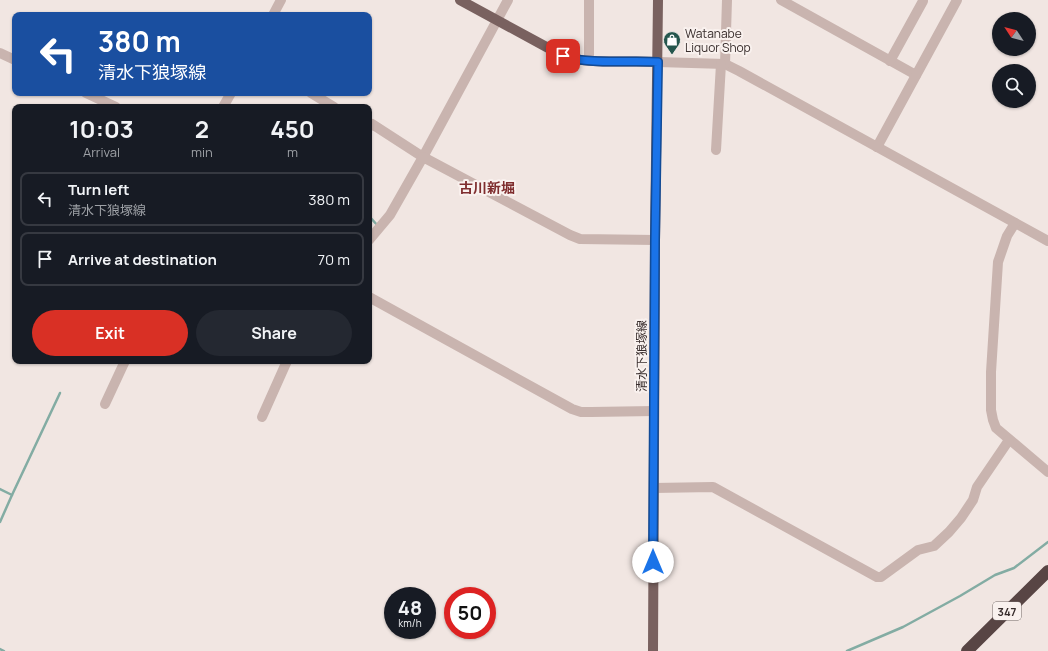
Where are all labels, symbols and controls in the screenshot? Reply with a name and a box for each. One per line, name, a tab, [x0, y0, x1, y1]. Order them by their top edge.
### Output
north arrow	[992, 12, 1036, 56]
map controls	[992, 12, 1036, 108]
text: 380 m	[98, 22, 181, 60]
place label: Watanabe Liquor Shop	[685, 25, 751, 56]
icon: left	[32, 28, 84, 80]
shop icon: Watanabe Liquor Shop	[662, 30, 682, 55]
pin	[546, 39, 580, 73]
icon: arrive	[552, 45, 574, 67]
text: 清水下狼塚線	[98, 60, 206, 84]
button: search	[992, 64, 1036, 108]
text: 10:03	[69, 112, 134, 145]
text: 2	[195, 112, 209, 145]
text: 450	[270, 112, 315, 145]
text: Arrival	[83, 143, 120, 161]
text: min	[191, 143, 213, 161]
text: m	[287, 143, 298, 161]
district label: 古川新堀	[459, 178, 515, 197]
text: Turn left	[68, 179, 130, 200]
icon: left	[34, 188, 56, 210]
text: 380 m	[308, 189, 350, 210]
text: 清水下狼塚線	[68, 201, 146, 219]
icon: arrive	[34, 248, 56, 270]
text: Arrive at destination	[68, 249, 217, 270]
text: 70 m	[318, 249, 350, 270]
button: Exit	[32, 310, 188, 356]
button: Share	[196, 310, 352, 356]
street label: 清水下狼塚線	[633, 320, 650, 392]
position arrow	[632, 541, 674, 583]
speed limit sign: 50	[444, 587, 496, 639]
text: 48	[398, 594, 422, 621]
road number: 347	[993, 602, 1021, 620]
text: km/h	[398, 616, 422, 630]

